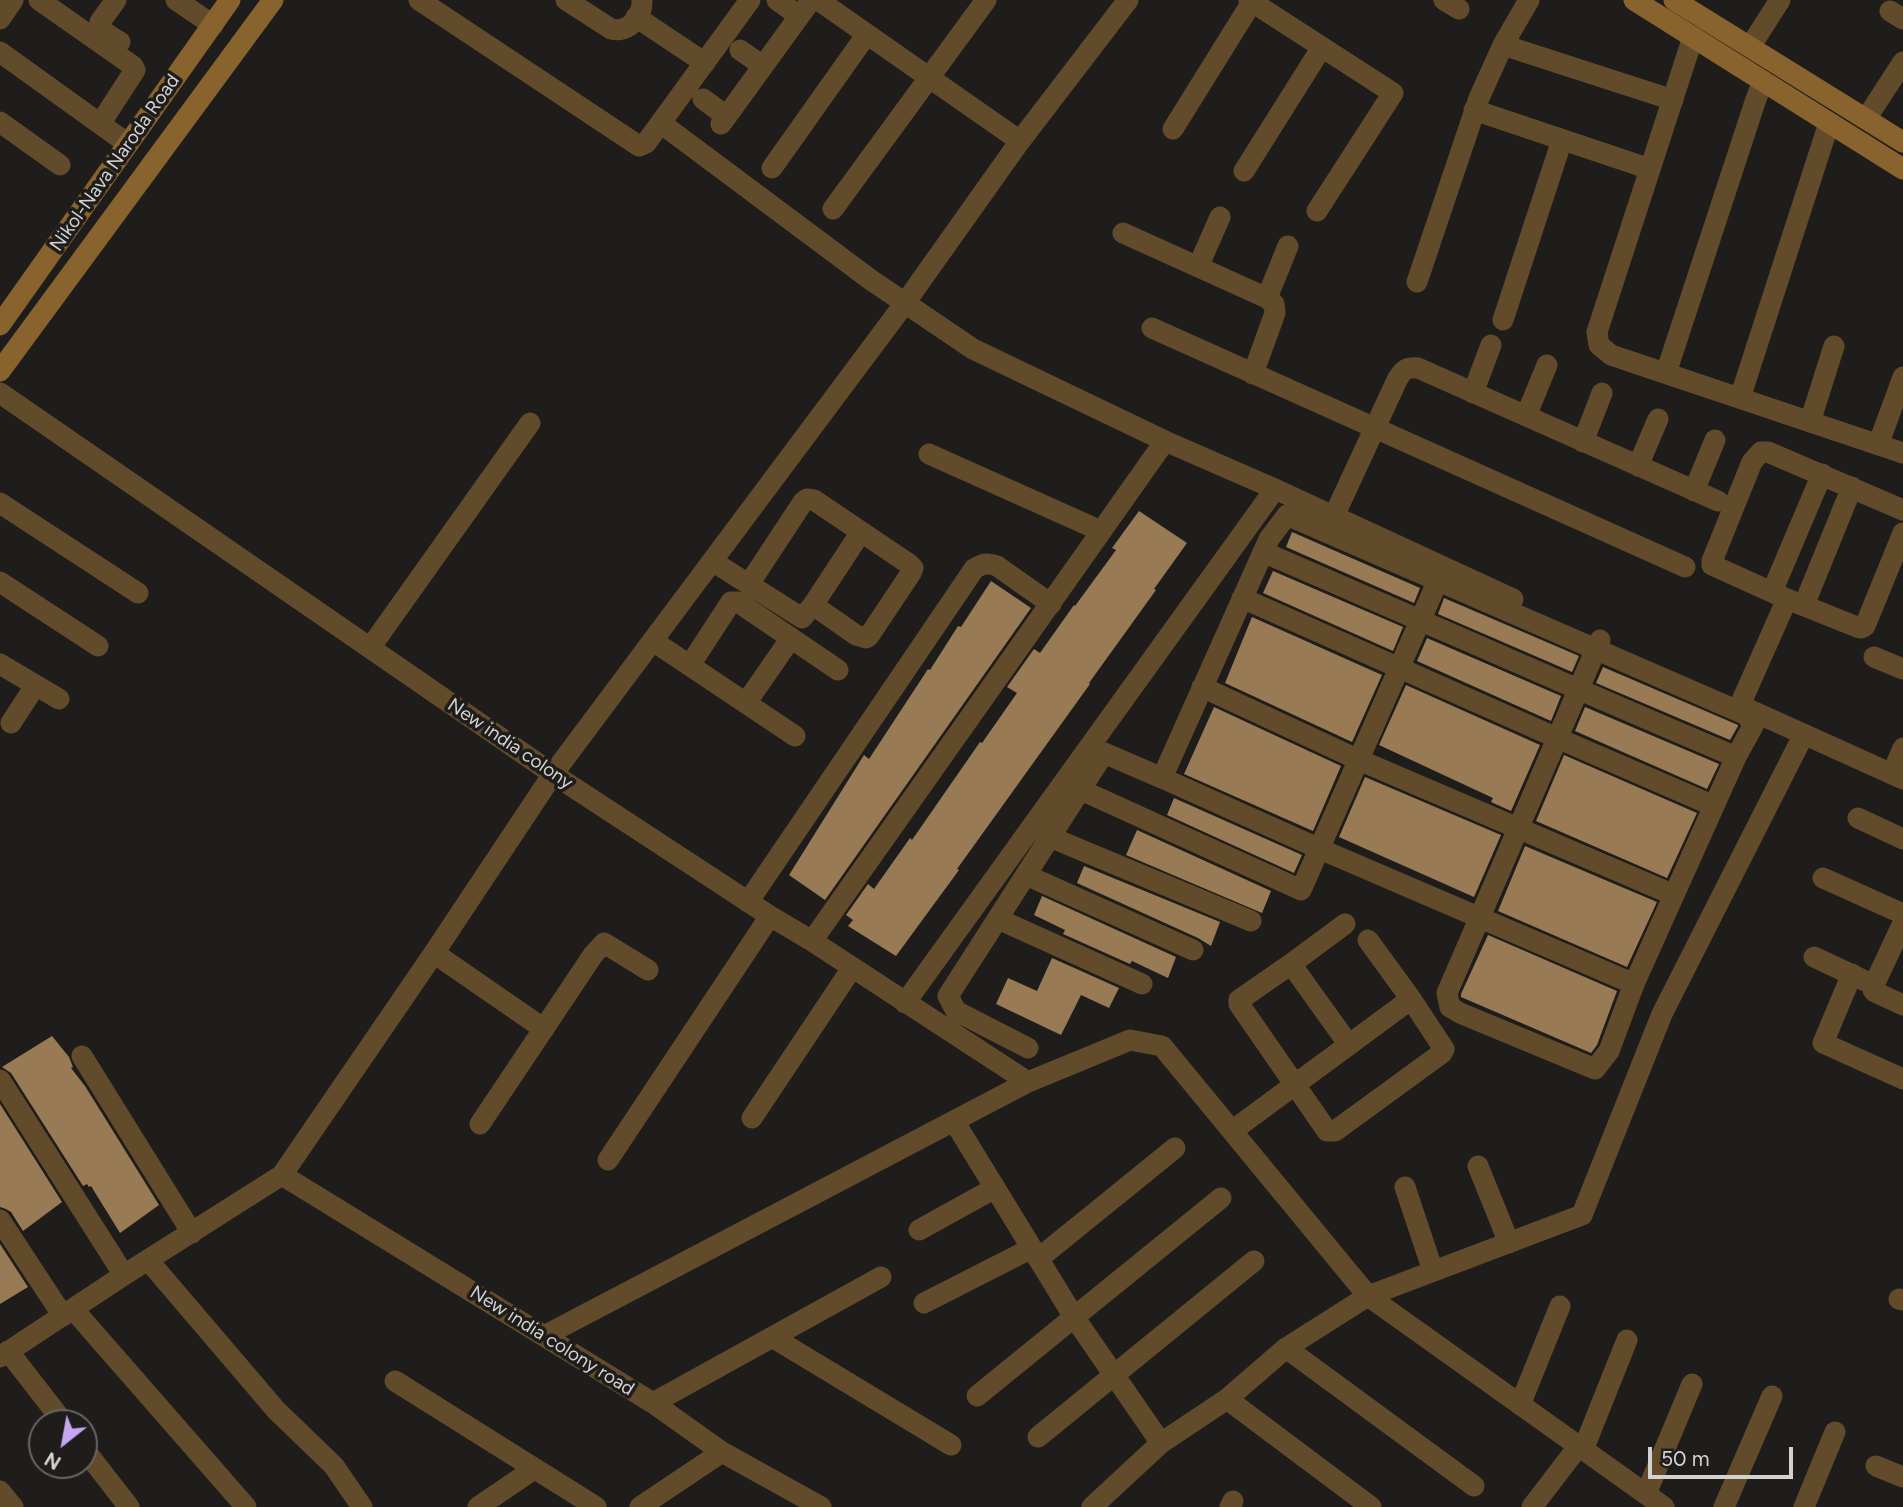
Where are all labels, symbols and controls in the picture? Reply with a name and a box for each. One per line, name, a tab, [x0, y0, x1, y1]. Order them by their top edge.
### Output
street label: Nikol-Nava Naroda Road	[45, 70, 185, 256]
street label: New india colony	[443, 694, 577, 794]
street label: New india colony road	[466, 1281, 638, 1401]
north arrow	[28, 1409, 98, 1479]
scale bar	[1651, 1434, 1796, 1478]
text: 50 m	[1661, 1446, 1710, 1471]
text: N	[41, 1447, 65, 1474]

